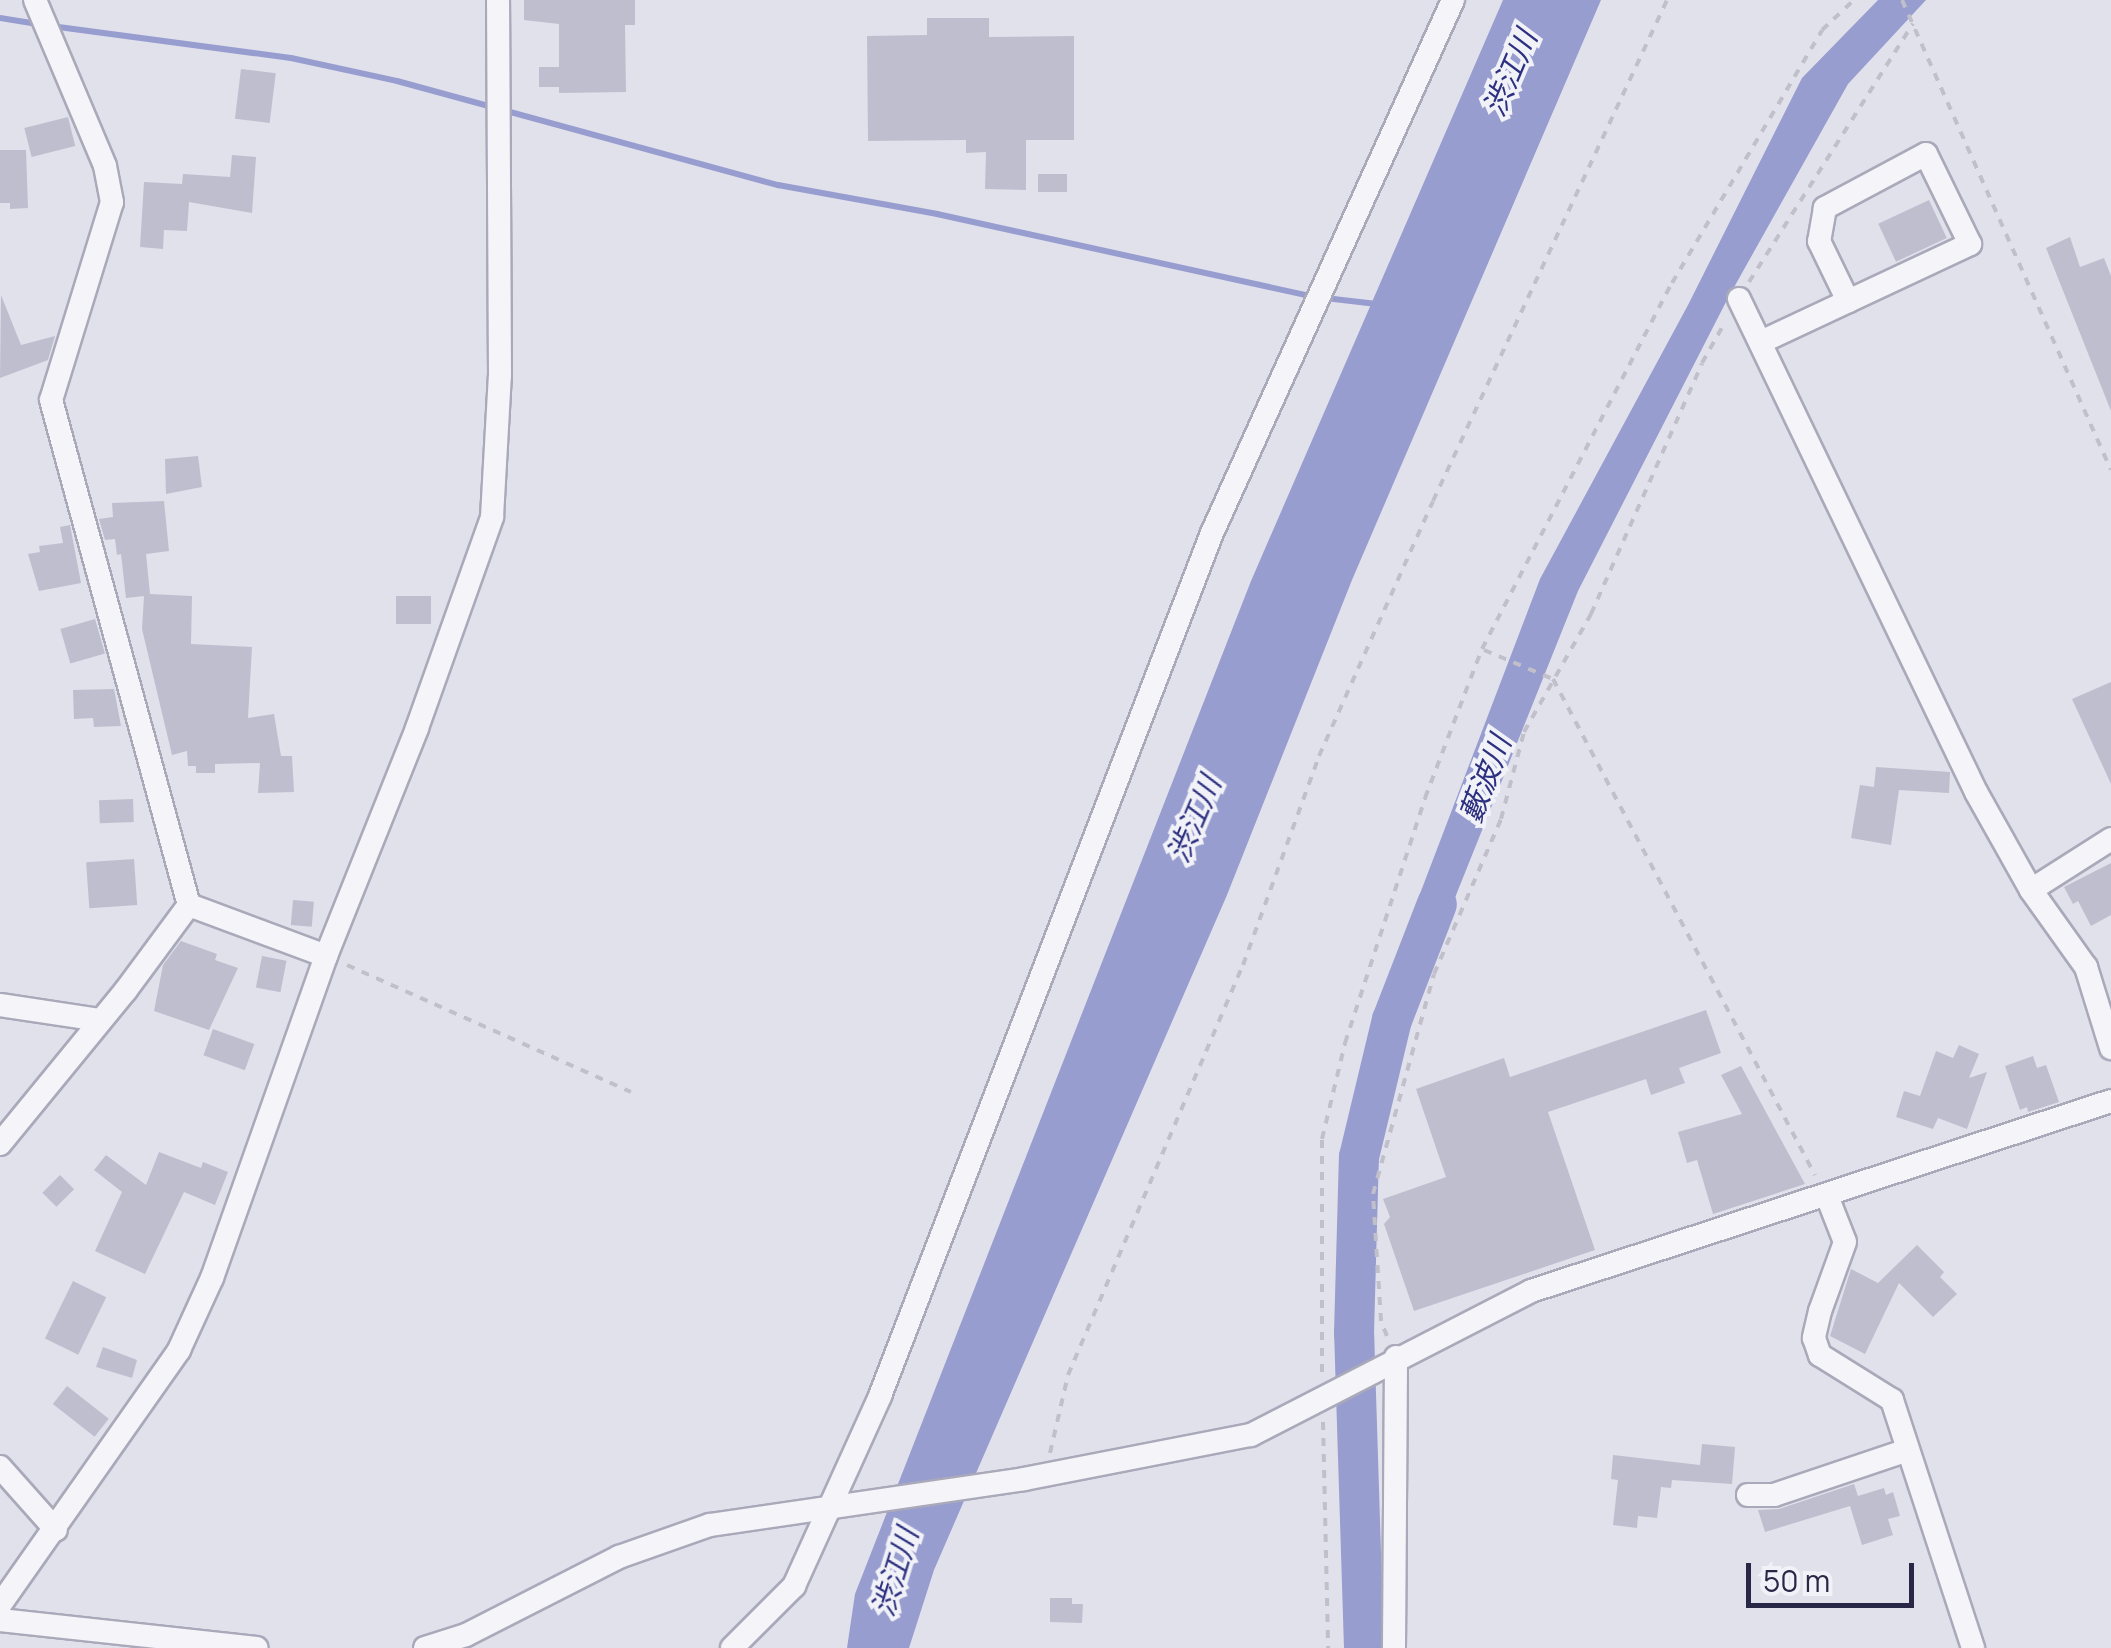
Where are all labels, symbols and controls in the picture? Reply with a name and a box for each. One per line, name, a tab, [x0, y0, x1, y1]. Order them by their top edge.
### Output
water label: 渋江川	[1476, 25, 1544, 121]
water label: 藪波川	[1452, 731, 1518, 827]
water label: 渋江川	[1160, 771, 1228, 867]
water label: 渋江川	[865, 1524, 925, 1620]
scale bar	[1751, 1543, 1918, 1605]
text: 50 m	[1763, 1560, 1830, 1601]

